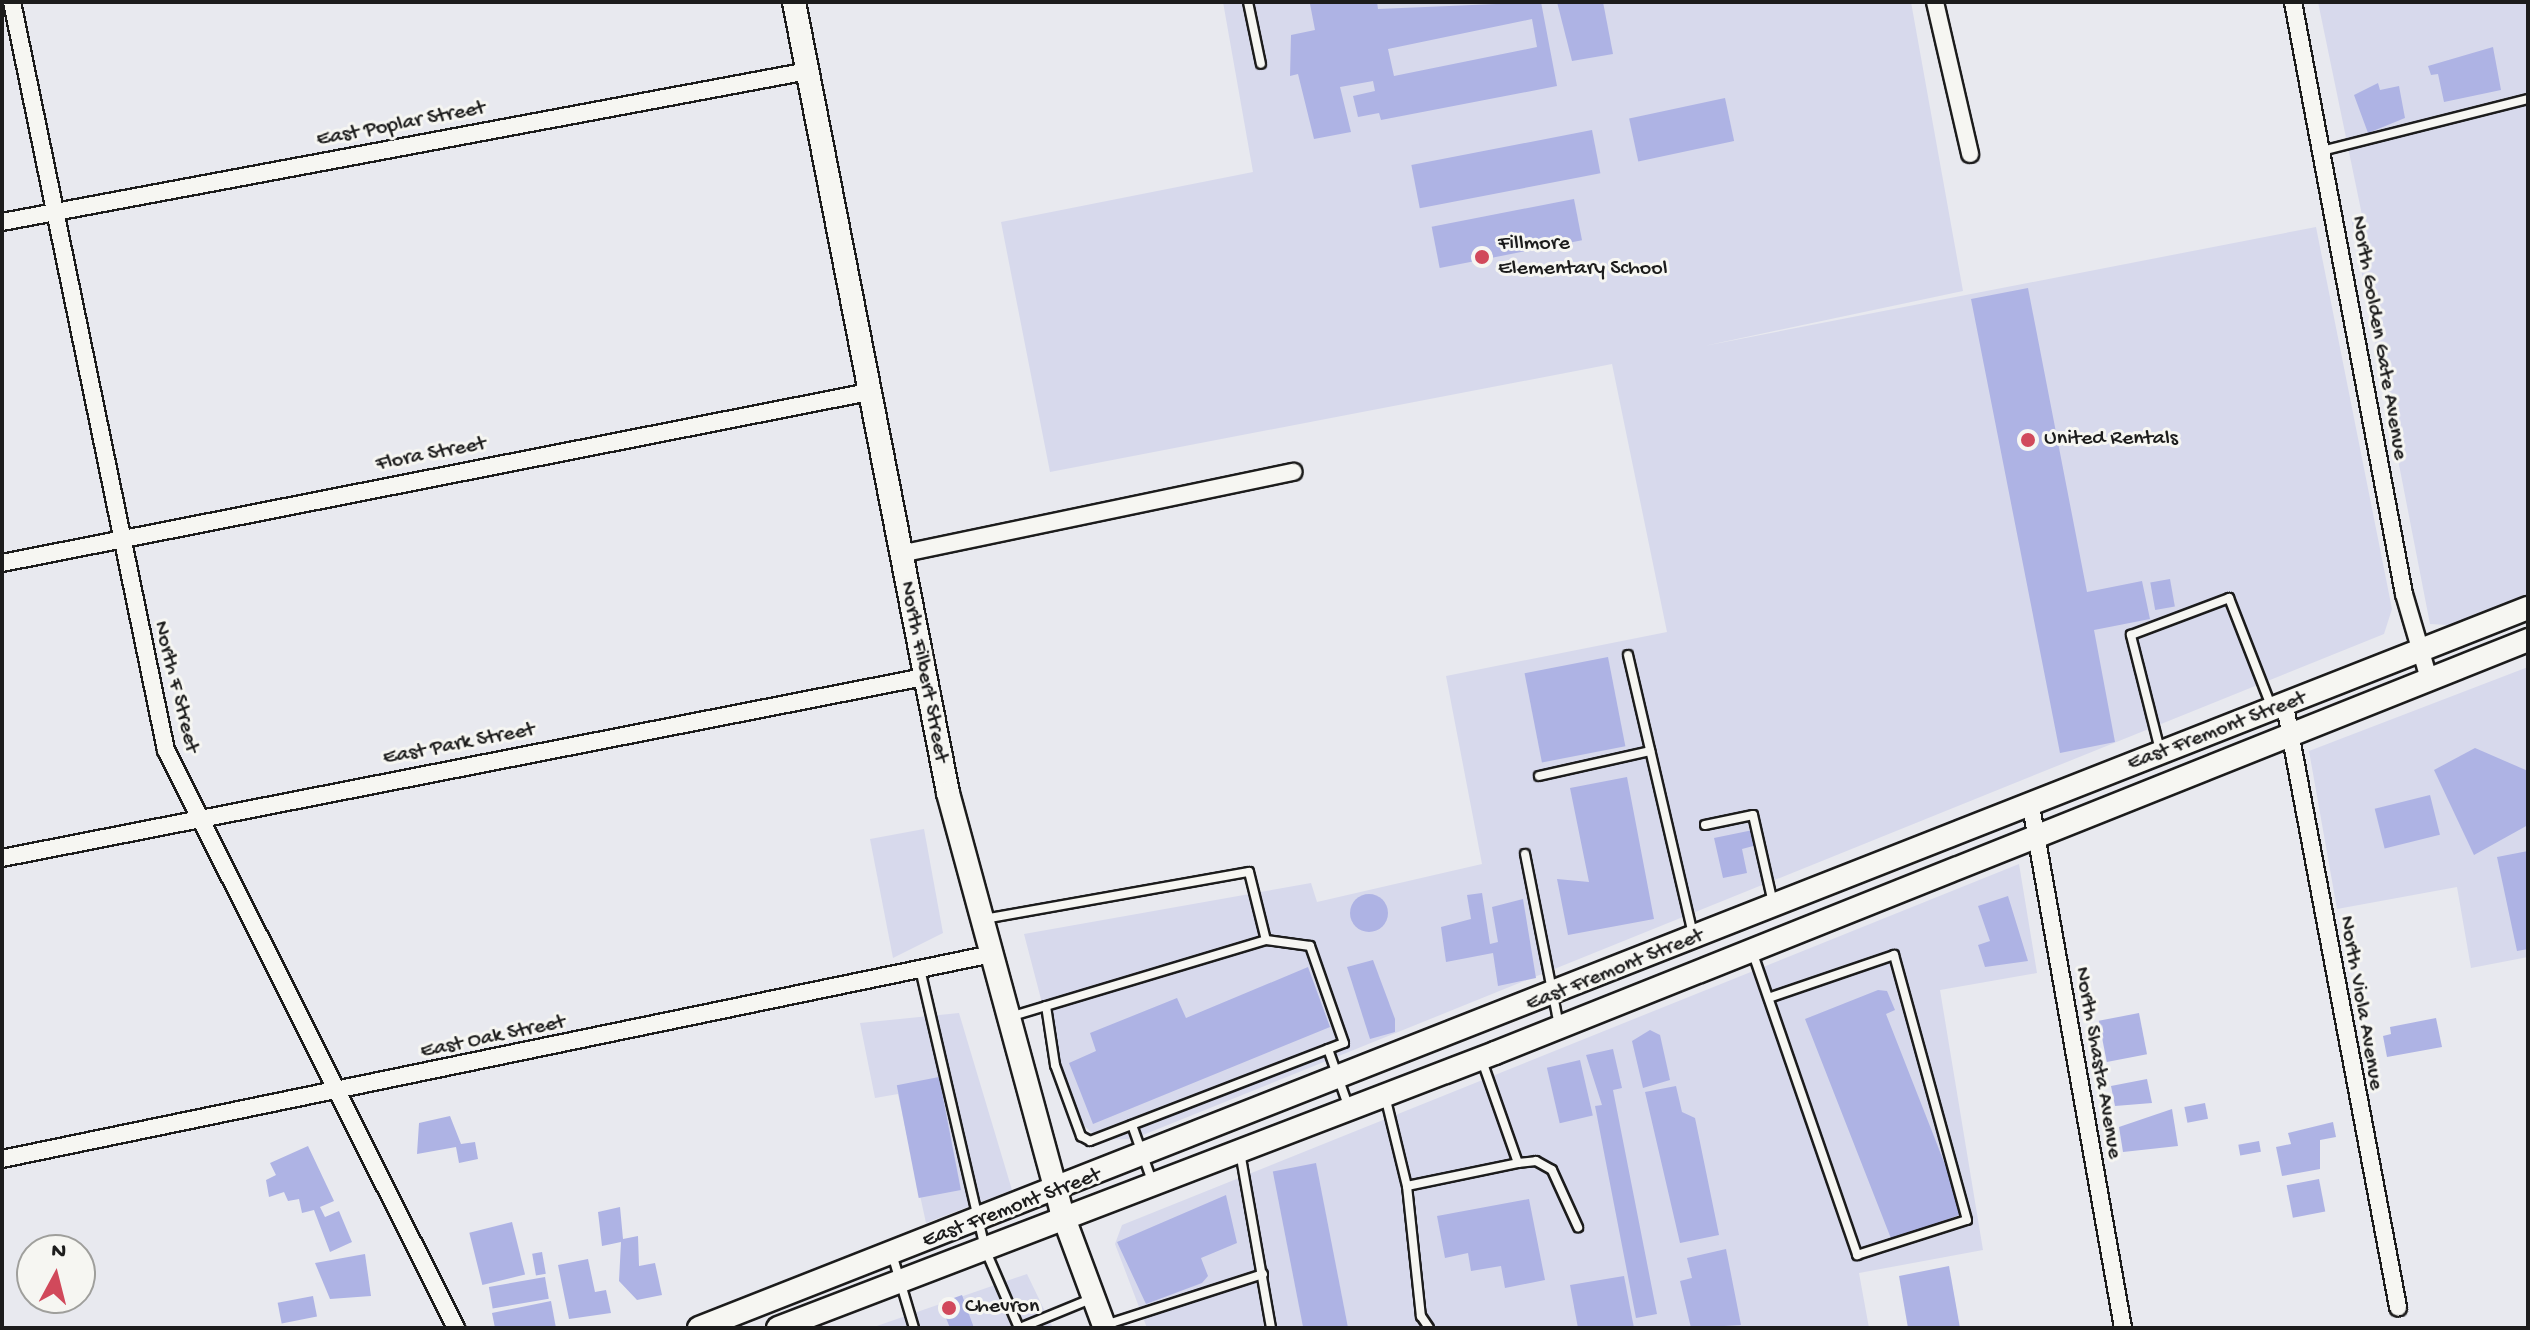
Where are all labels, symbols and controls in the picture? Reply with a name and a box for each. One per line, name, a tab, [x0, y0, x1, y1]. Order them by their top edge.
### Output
street label: East Poplar Street	[314, 96, 488, 154]
street label: North Golden Gate Avenue	[2344, 214, 2412, 462]
place label: Fillmore Elementary School	[1498, 231, 1668, 282]
marker: Fillmore Elementary School	[1473, 248, 1491, 266]
place label: United Rentals	[2044, 427, 2178, 453]
street label: Flora Street	[374, 431, 488, 479]
marker: United Rentals	[2019, 431, 2037, 449]
street label: North Filbert Street	[892, 579, 954, 765]
street label: North F Street	[146, 618, 204, 756]
street label: East Fremont Street	[2124, 686, 2310, 778]
street label: East Park Street	[381, 717, 537, 773]
street label: North Viola Avenue	[2332, 914, 2388, 1092]
street label: East Fremont Street	[1522, 923, 1708, 1019]
street label: North Shasta Avenue	[2067, 965, 2127, 1161]
street label: East Oak Street	[418, 1010, 568, 1066]
street label: East Fremont Street	[919, 1163, 1105, 1255]
north arrow	[16, 1234, 96, 1314]
text: N	[50, 1238, 67, 1266]
place label: Chevron	[965, 1295, 1039, 1321]
marker: Chevron	[940, 1299, 958, 1317]

